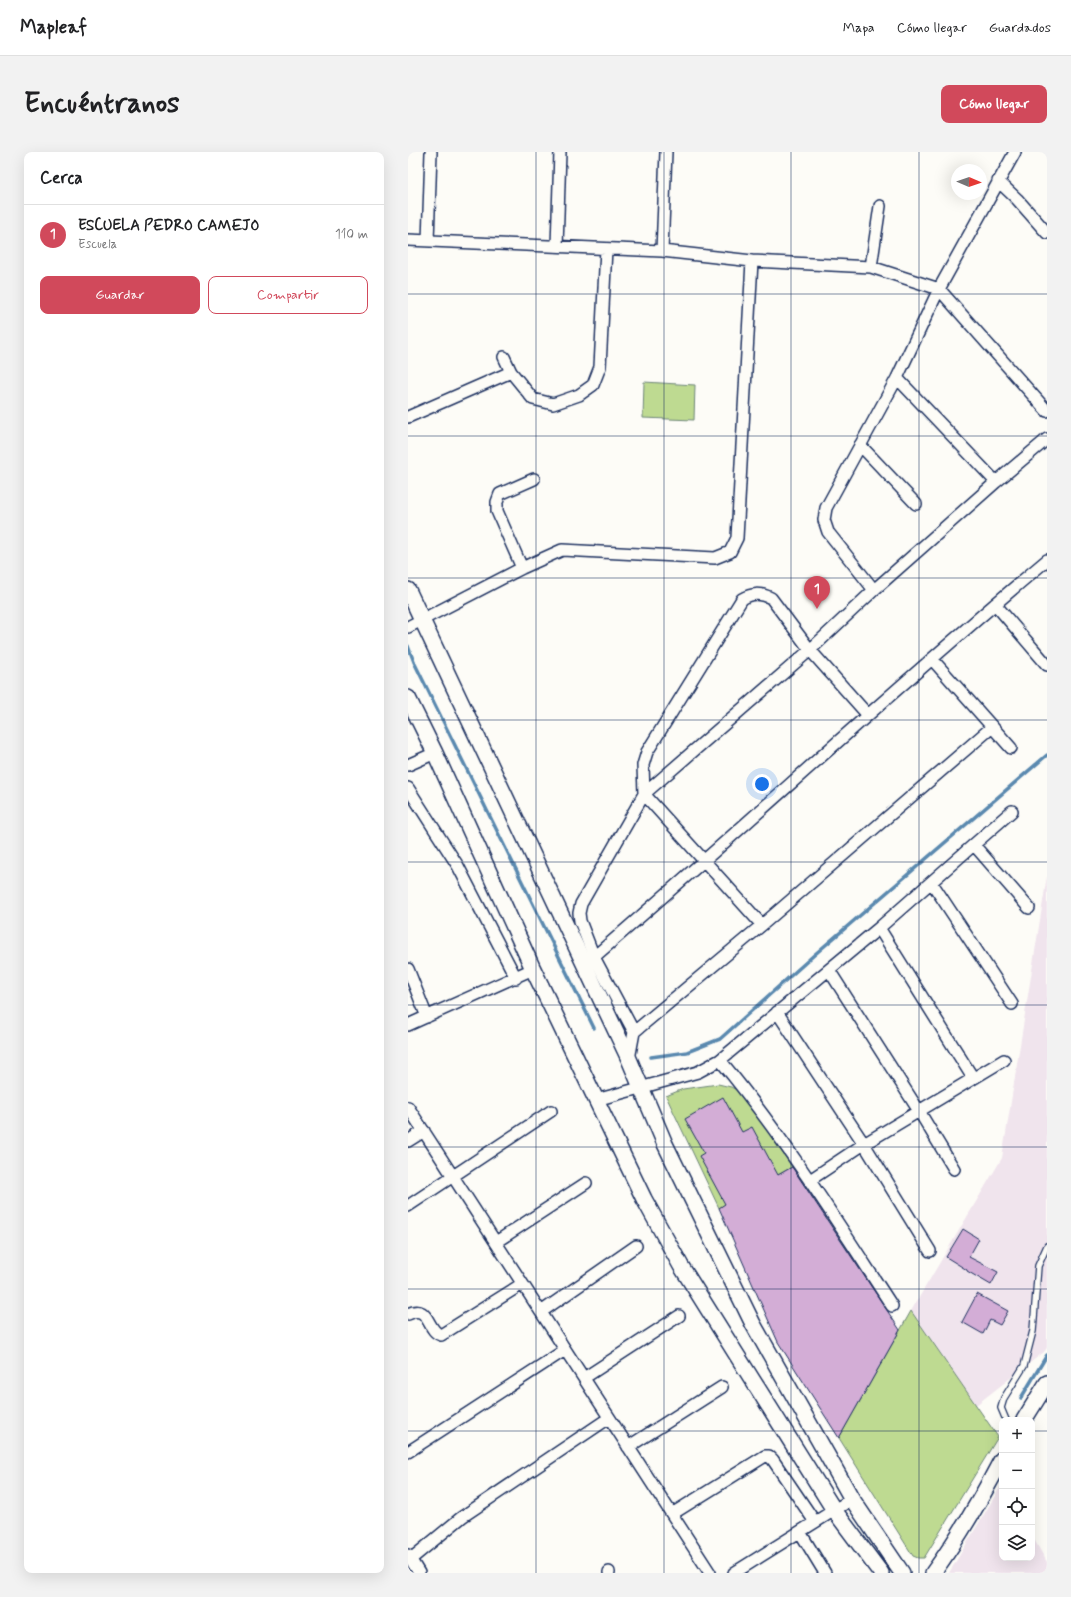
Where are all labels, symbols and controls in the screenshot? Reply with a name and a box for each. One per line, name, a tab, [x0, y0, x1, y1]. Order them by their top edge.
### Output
text: Mapleaf	[20, 15, 87, 40]
text: Mapa	[843, 19, 875, 37]
text: Cómo llegar	[897, 19, 967, 37]
text: Guardados	[989, 19, 1051, 37]
button: Cómo llegar	[941, 85, 1047, 123]
text: Encuéntranos	[24, 86, 180, 123]
north arrow	[951, 164, 987, 200]
text: Cerca	[40, 167, 83, 189]
text: ESCUELA PEDRO CAMEJO	[78, 216, 260, 236]
text: 1	[50, 226, 56, 243]
text: 110 m	[335, 226, 368, 243]
text: Escuela	[78, 236, 117, 253]
button: Guardar	[40, 276, 200, 314]
button: Compartir	[208, 276, 368, 314]
pin: 1	[804, 576, 830, 609]
your location	[752, 774, 772, 794]
map controls	[999, 1417, 1035, 1561]
button: +	[999, 1417, 1035, 1453]
button: −	[999, 1453, 1035, 1489]
button: locate	[999, 1489, 1035, 1525]
button: layers	[999, 1525, 1035, 1561]

